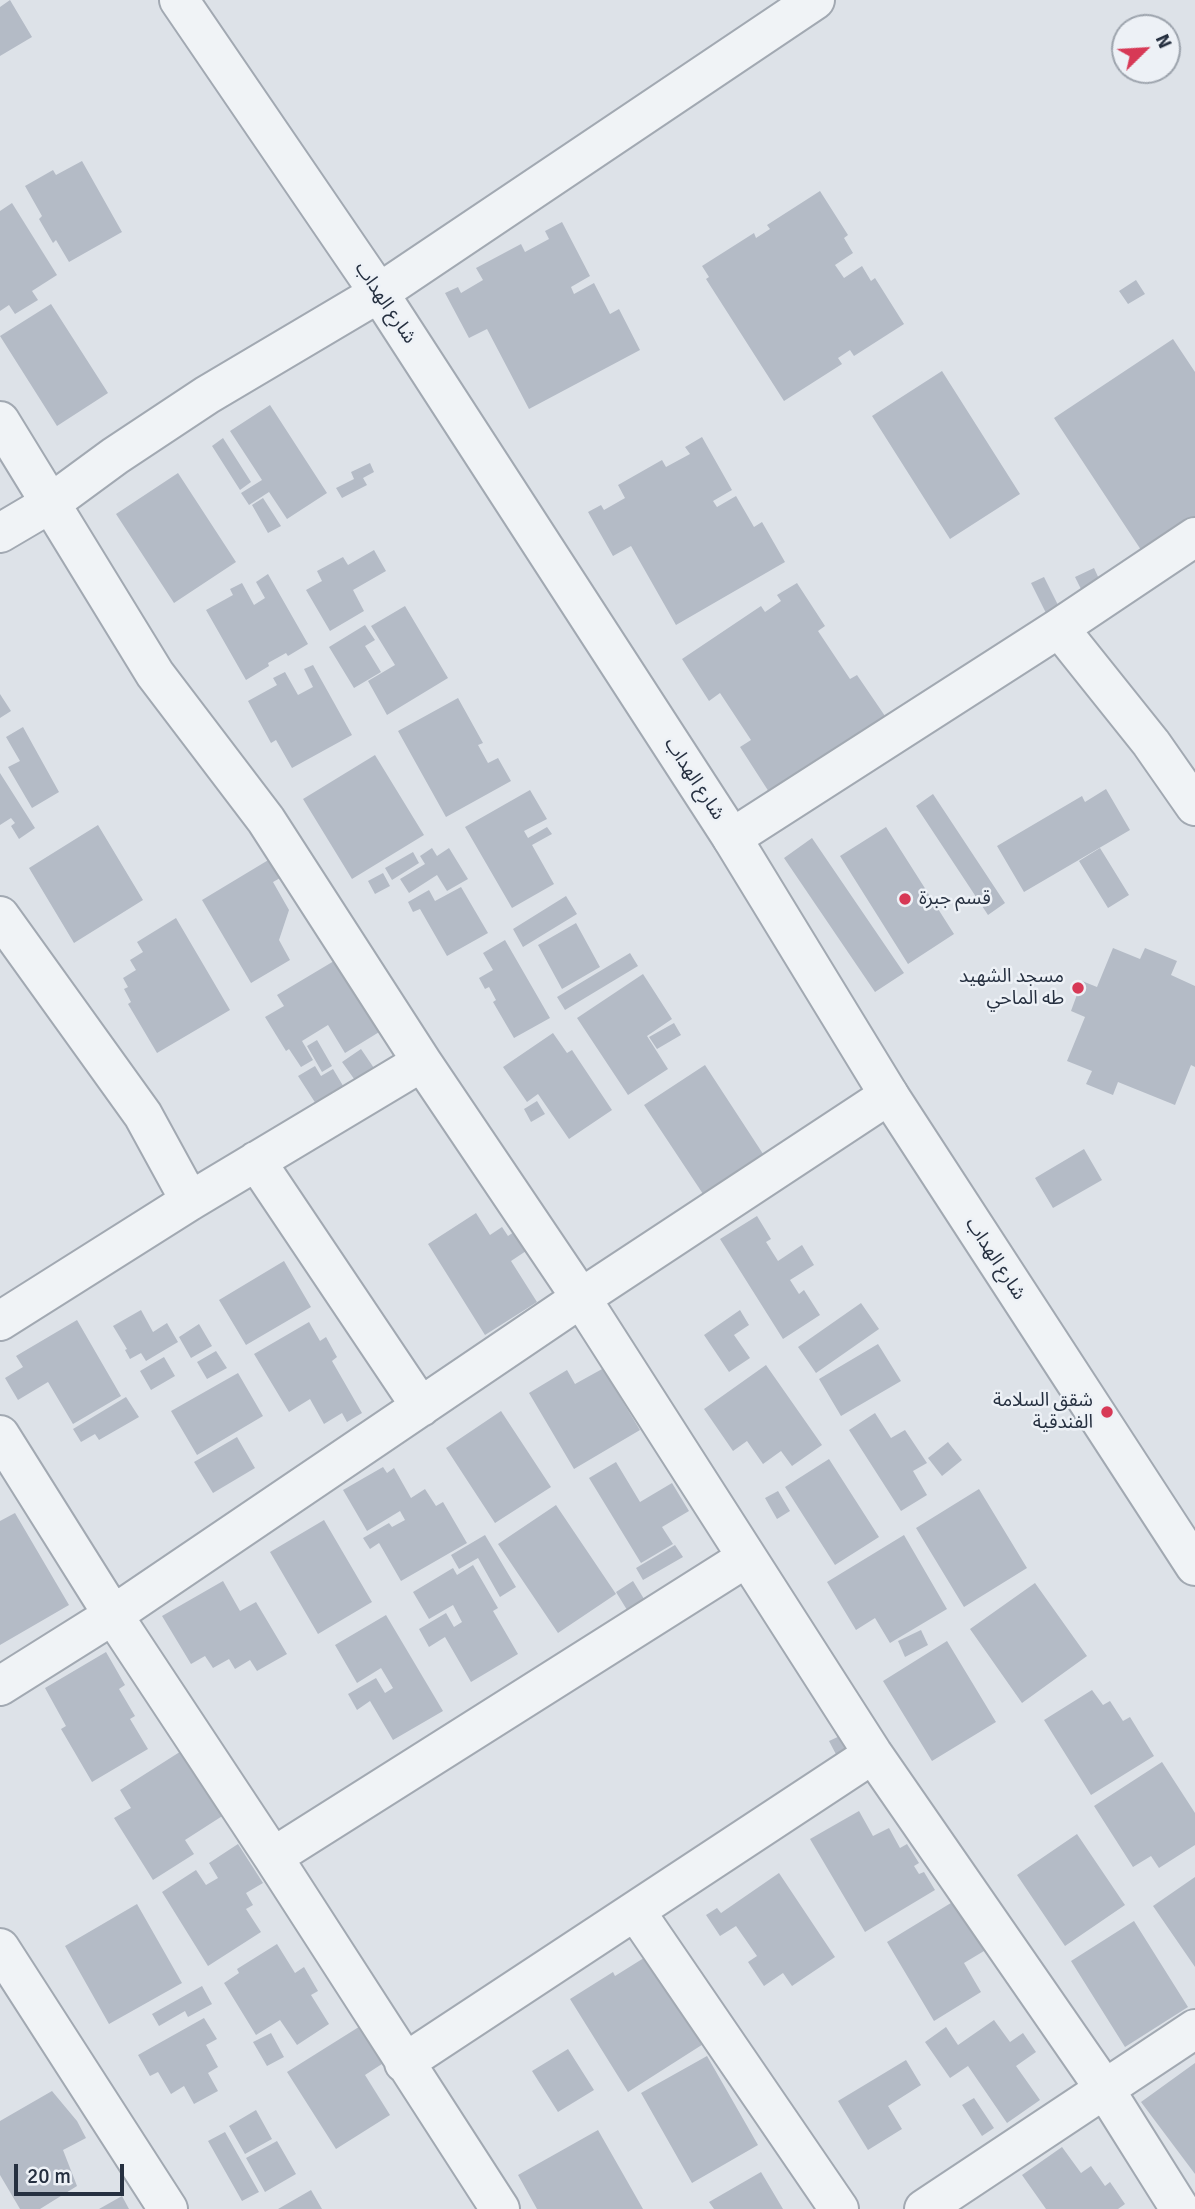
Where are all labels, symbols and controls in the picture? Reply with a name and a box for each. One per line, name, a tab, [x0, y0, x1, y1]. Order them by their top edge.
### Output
north arrow	[1111, 14, 1181, 84]
text: N	[1150, 30, 1177, 52]
street label: شارع الهداب	[349, 258, 421, 348]
street label: شارع الهداب	[659, 733, 729, 825]
place label: قسم جبرة	[919, 888, 991, 910]
marker: قسم جبرة	[897, 891, 913, 907]
place label: مسجد الشهيد طه الماحي	[959, 966, 1064, 1010]
marker: مسجد الشهيد طه الماحي	[1070, 980, 1086, 996]
street label: شارع الهداب	[960, 1213, 1030, 1305]
place label: شقق السلامة الفندقية	[993, 1390, 1093, 1434]
marker: شقق السلامة الفندقية	[1099, 1404, 1115, 1420]
scale bar	[18, 2150, 128, 2194]
text: 20 m	[27, 2163, 71, 2189]

